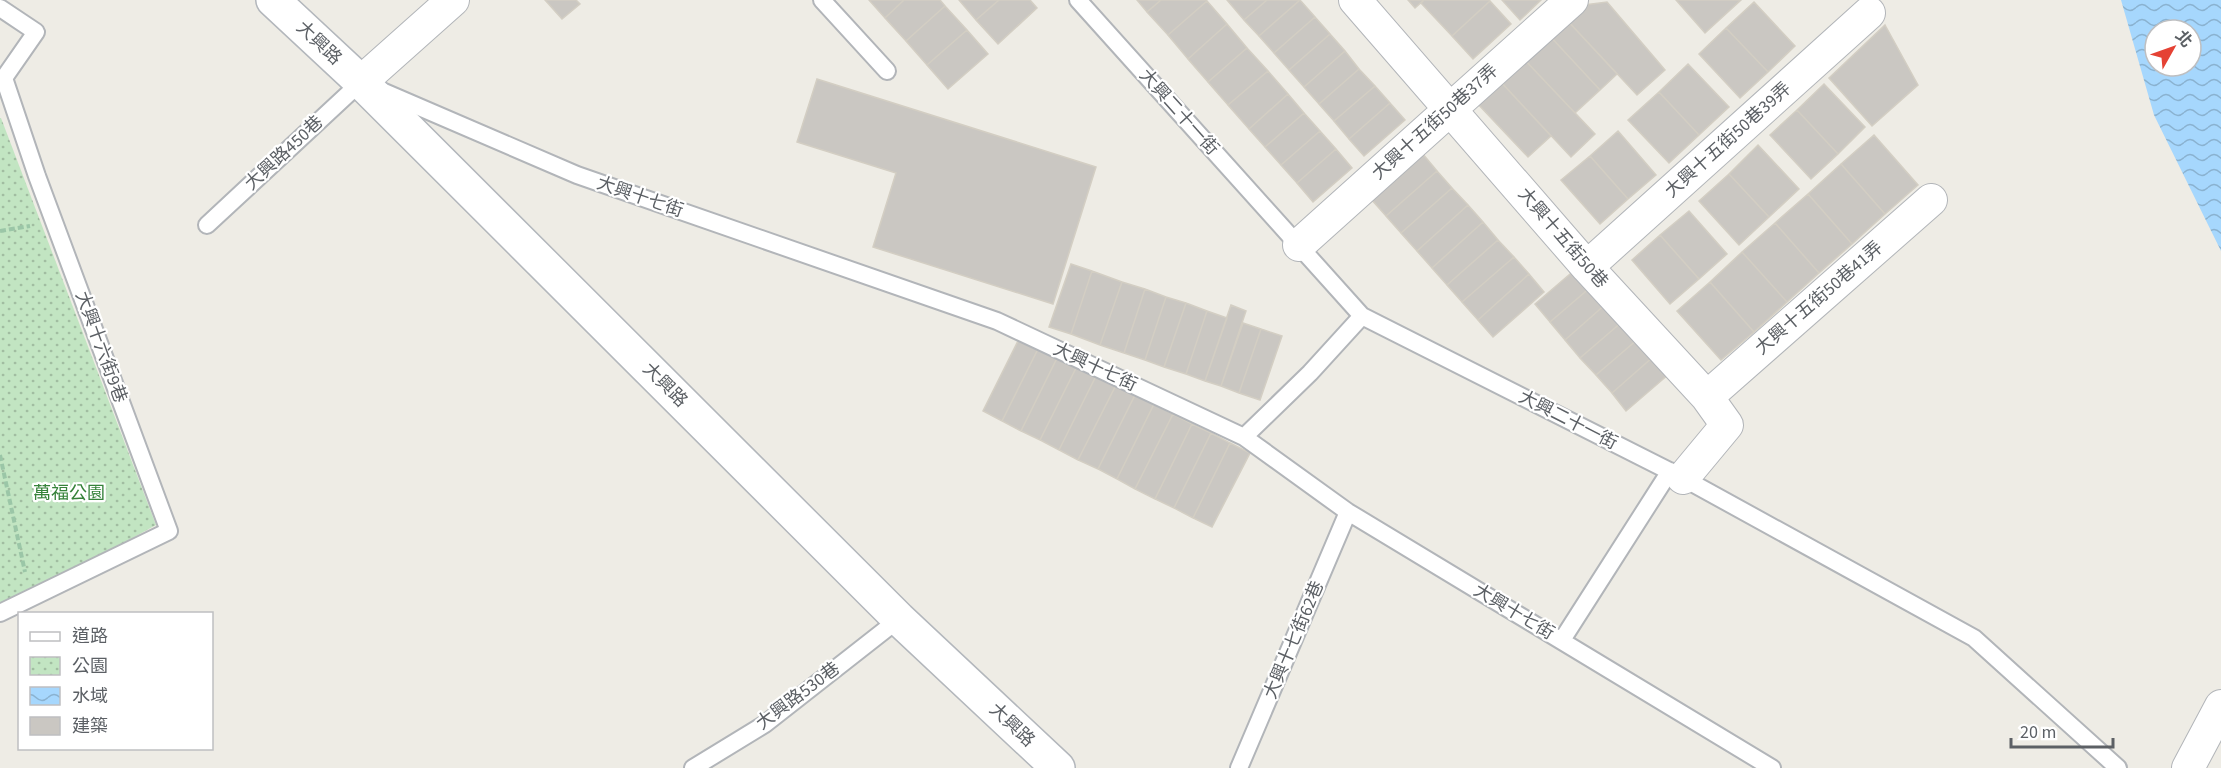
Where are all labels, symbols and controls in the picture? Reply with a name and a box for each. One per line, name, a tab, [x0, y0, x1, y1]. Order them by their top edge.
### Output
street label: 大興路	[291, 15, 347, 71]
north arrow	[2143, 18, 2203, 78]
text: 北	[2170, 26, 2197, 52]
street label: 大興十五街50巷37弄	[1367, 59, 1503, 185]
street label: 大興二十一街	[1134, 64, 1224, 160]
street label: 大興十五街50巷39弄	[1660, 77, 1796, 203]
street label: 大興路450巷	[239, 110, 329, 196]
street label: 大興十七街	[593, 171, 687, 223]
street label: 大興十五街50巷	[1512, 182, 1614, 294]
street label: 大興十五街50巷41弄	[1750, 235, 1888, 361]
street label: 大興十六街9巷	[69, 288, 133, 406]
street label: 大興十七街	[1049, 337, 1141, 397]
street label: 大興路	[637, 357, 693, 413]
street label: 大興二十一街	[1514, 384, 1622, 456]
park label: 萬福公園	[33, 481, 105, 506]
street label: 大興十七街62巷	[1258, 577, 1330, 703]
street label: 大興十七街	[1469, 578, 1559, 646]
legend	[18, 612, 213, 750]
text: 道路	[72, 624, 108, 649]
text: 公園	[72, 654, 108, 679]
street label: 大興路530巷	[751, 656, 845, 736]
text: 水域	[72, 684, 108, 709]
street label: 大興路	[984, 697, 1040, 753]
scale bar	[2011, 711, 2113, 749]
text: 建築	[72, 714, 108, 739]
text: 20 m	[2020, 720, 2056, 745]

